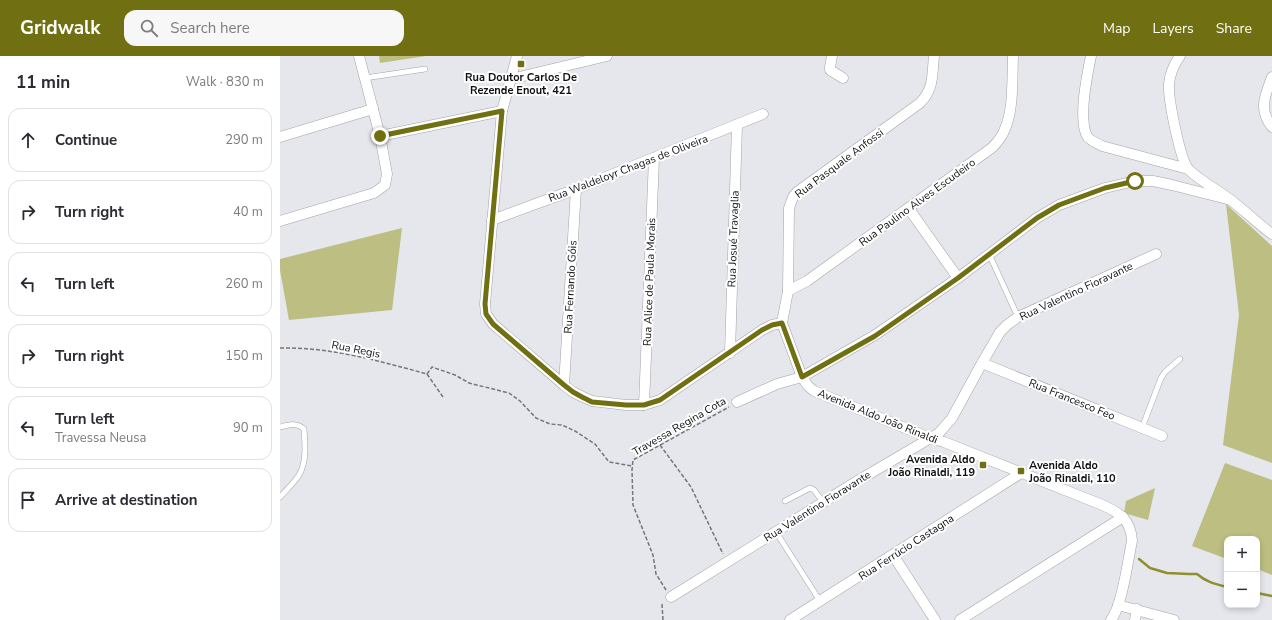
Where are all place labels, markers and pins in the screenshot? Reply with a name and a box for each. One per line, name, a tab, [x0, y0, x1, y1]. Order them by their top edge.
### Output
marker: Rua Doutor Carlos De Rezende Enout, 421	[516, 59, 526, 69]
place label: Rua Doutor Carlos De Rezende Enout, 421	[465, 70, 577, 98]
place label: Avenida Aldo João Rinaldi, 119	[887, 452, 975, 480]
place label: Avenida Aldo João Rinaldi, 110	[1028, 458, 1116, 486]
marker: Avenida Aldo João Rinaldi, 119	[978, 460, 988, 470]
marker: Avenida Aldo João Rinaldi, 110	[1016, 466, 1026, 476]

